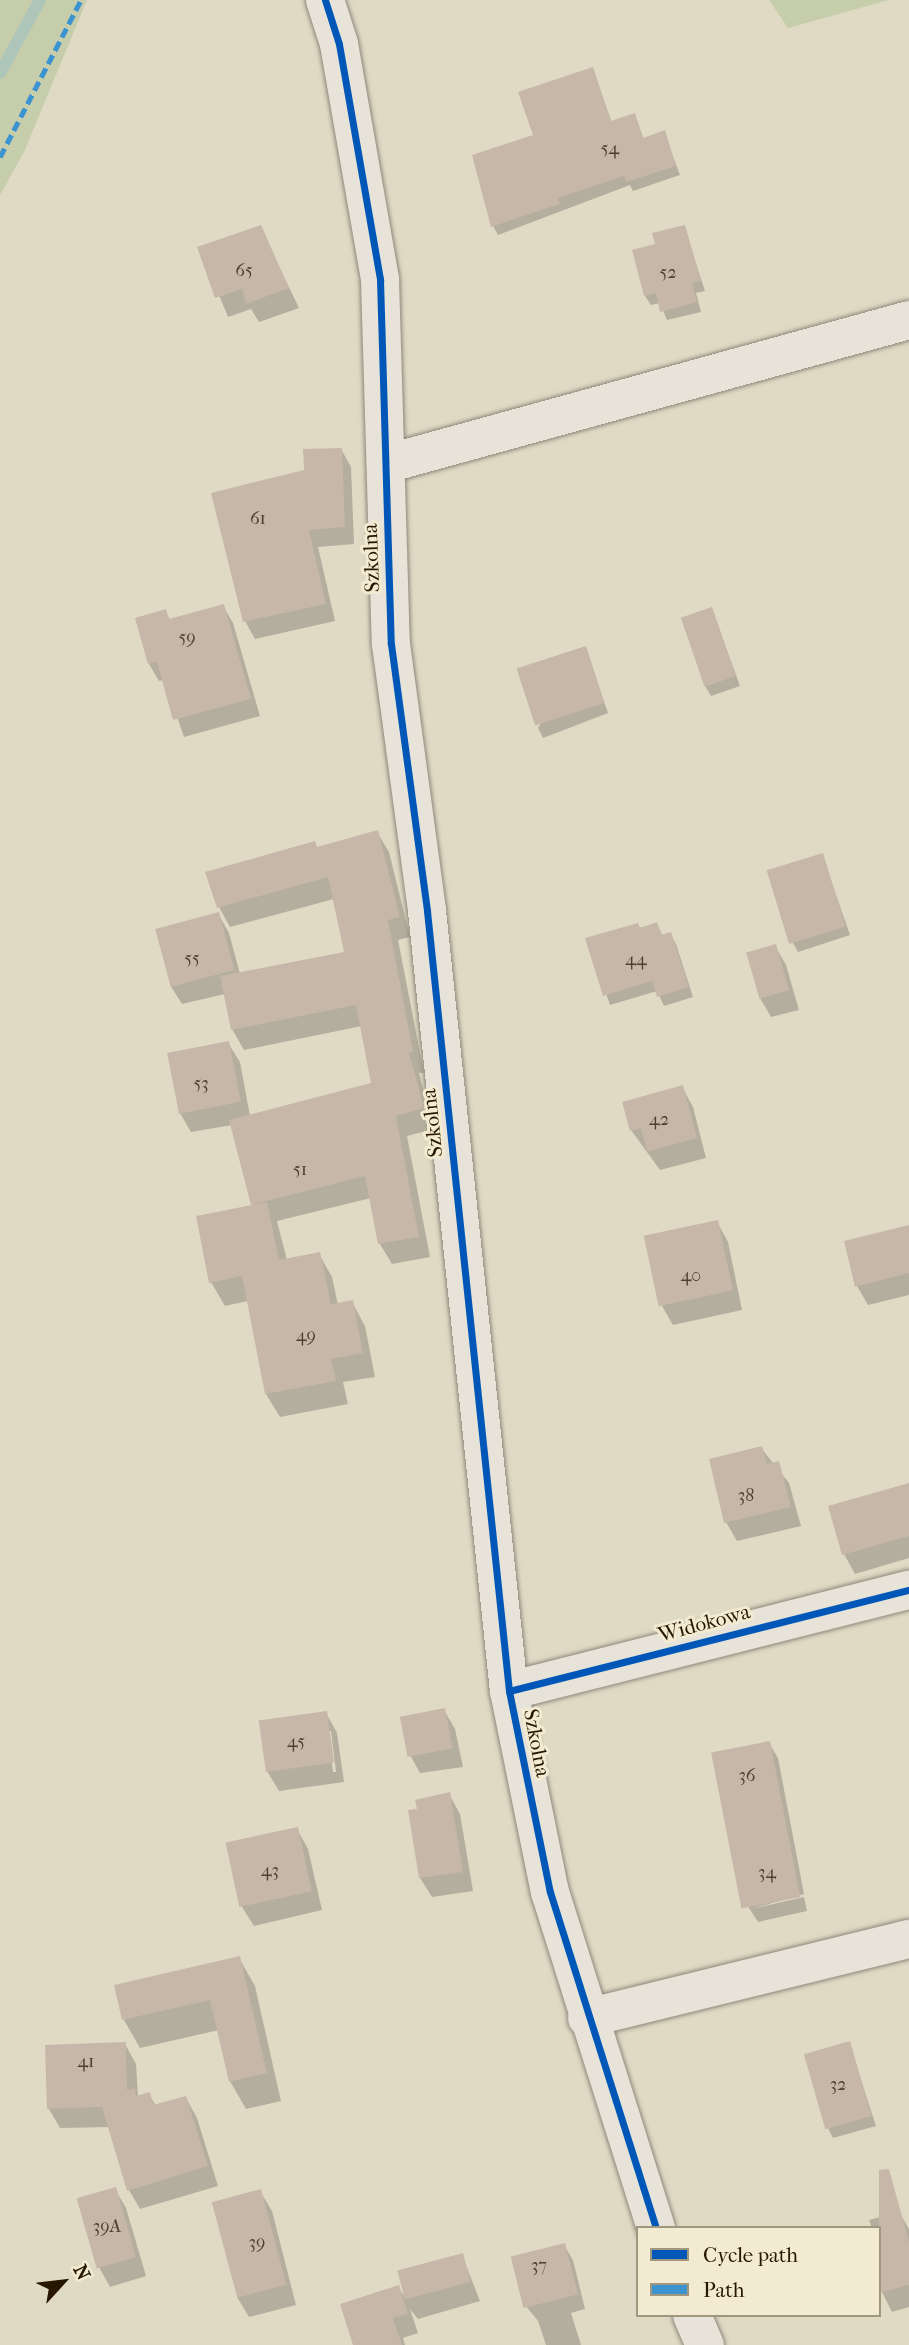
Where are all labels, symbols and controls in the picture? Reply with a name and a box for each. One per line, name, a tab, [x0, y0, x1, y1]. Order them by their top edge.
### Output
house number: 54	[601, 138, 619, 160]
house number: 65	[235, 260, 253, 282]
house number: 52	[659, 262, 677, 284]
house number: 61	[250, 508, 266, 530]
street label: Szkolna	[357, 523, 385, 593]
house number: 59	[178, 627, 196, 649]
house number: 55	[184, 948, 200, 970]
house number: 44	[625, 949, 647, 971]
house number: 53	[193, 1073, 209, 1095]
street label: Szkolna	[416, 1087, 448, 1159]
house number: 42	[649, 1109, 669, 1131]
house number: 51	[293, 1159, 307, 1181]
house number: 40	[681, 1265, 701, 1287]
house number: 49	[296, 1325, 316, 1347]
house number: 38	[738, 1485, 754, 1507]
street label: Widokowa	[655, 1599, 753, 1647]
street label: Szkolna	[518, 1707, 556, 1779]
house number: 45	[287, 1731, 305, 1753]
house number: 36	[738, 1765, 756, 1787]
house number: 43	[261, 1860, 279, 1882]
house number: 34	[758, 1862, 776, 1884]
house number: 41	[77, 2051, 95, 2073]
house number: 32	[830, 2074, 846, 2096]
house number: 39A	[93, 2216, 121, 2238]
legend	[636, 2226, 881, 2317]
house number: 39	[249, 2232, 265, 2254]
text: Cycle path	[703, 2243, 798, 2267]
north arrow	[28, 2247, 98, 2317]
house number: 37	[531, 2255, 547, 2277]
text: N	[69, 2261, 95, 2284]
text: Path	[703, 2278, 744, 2302]

